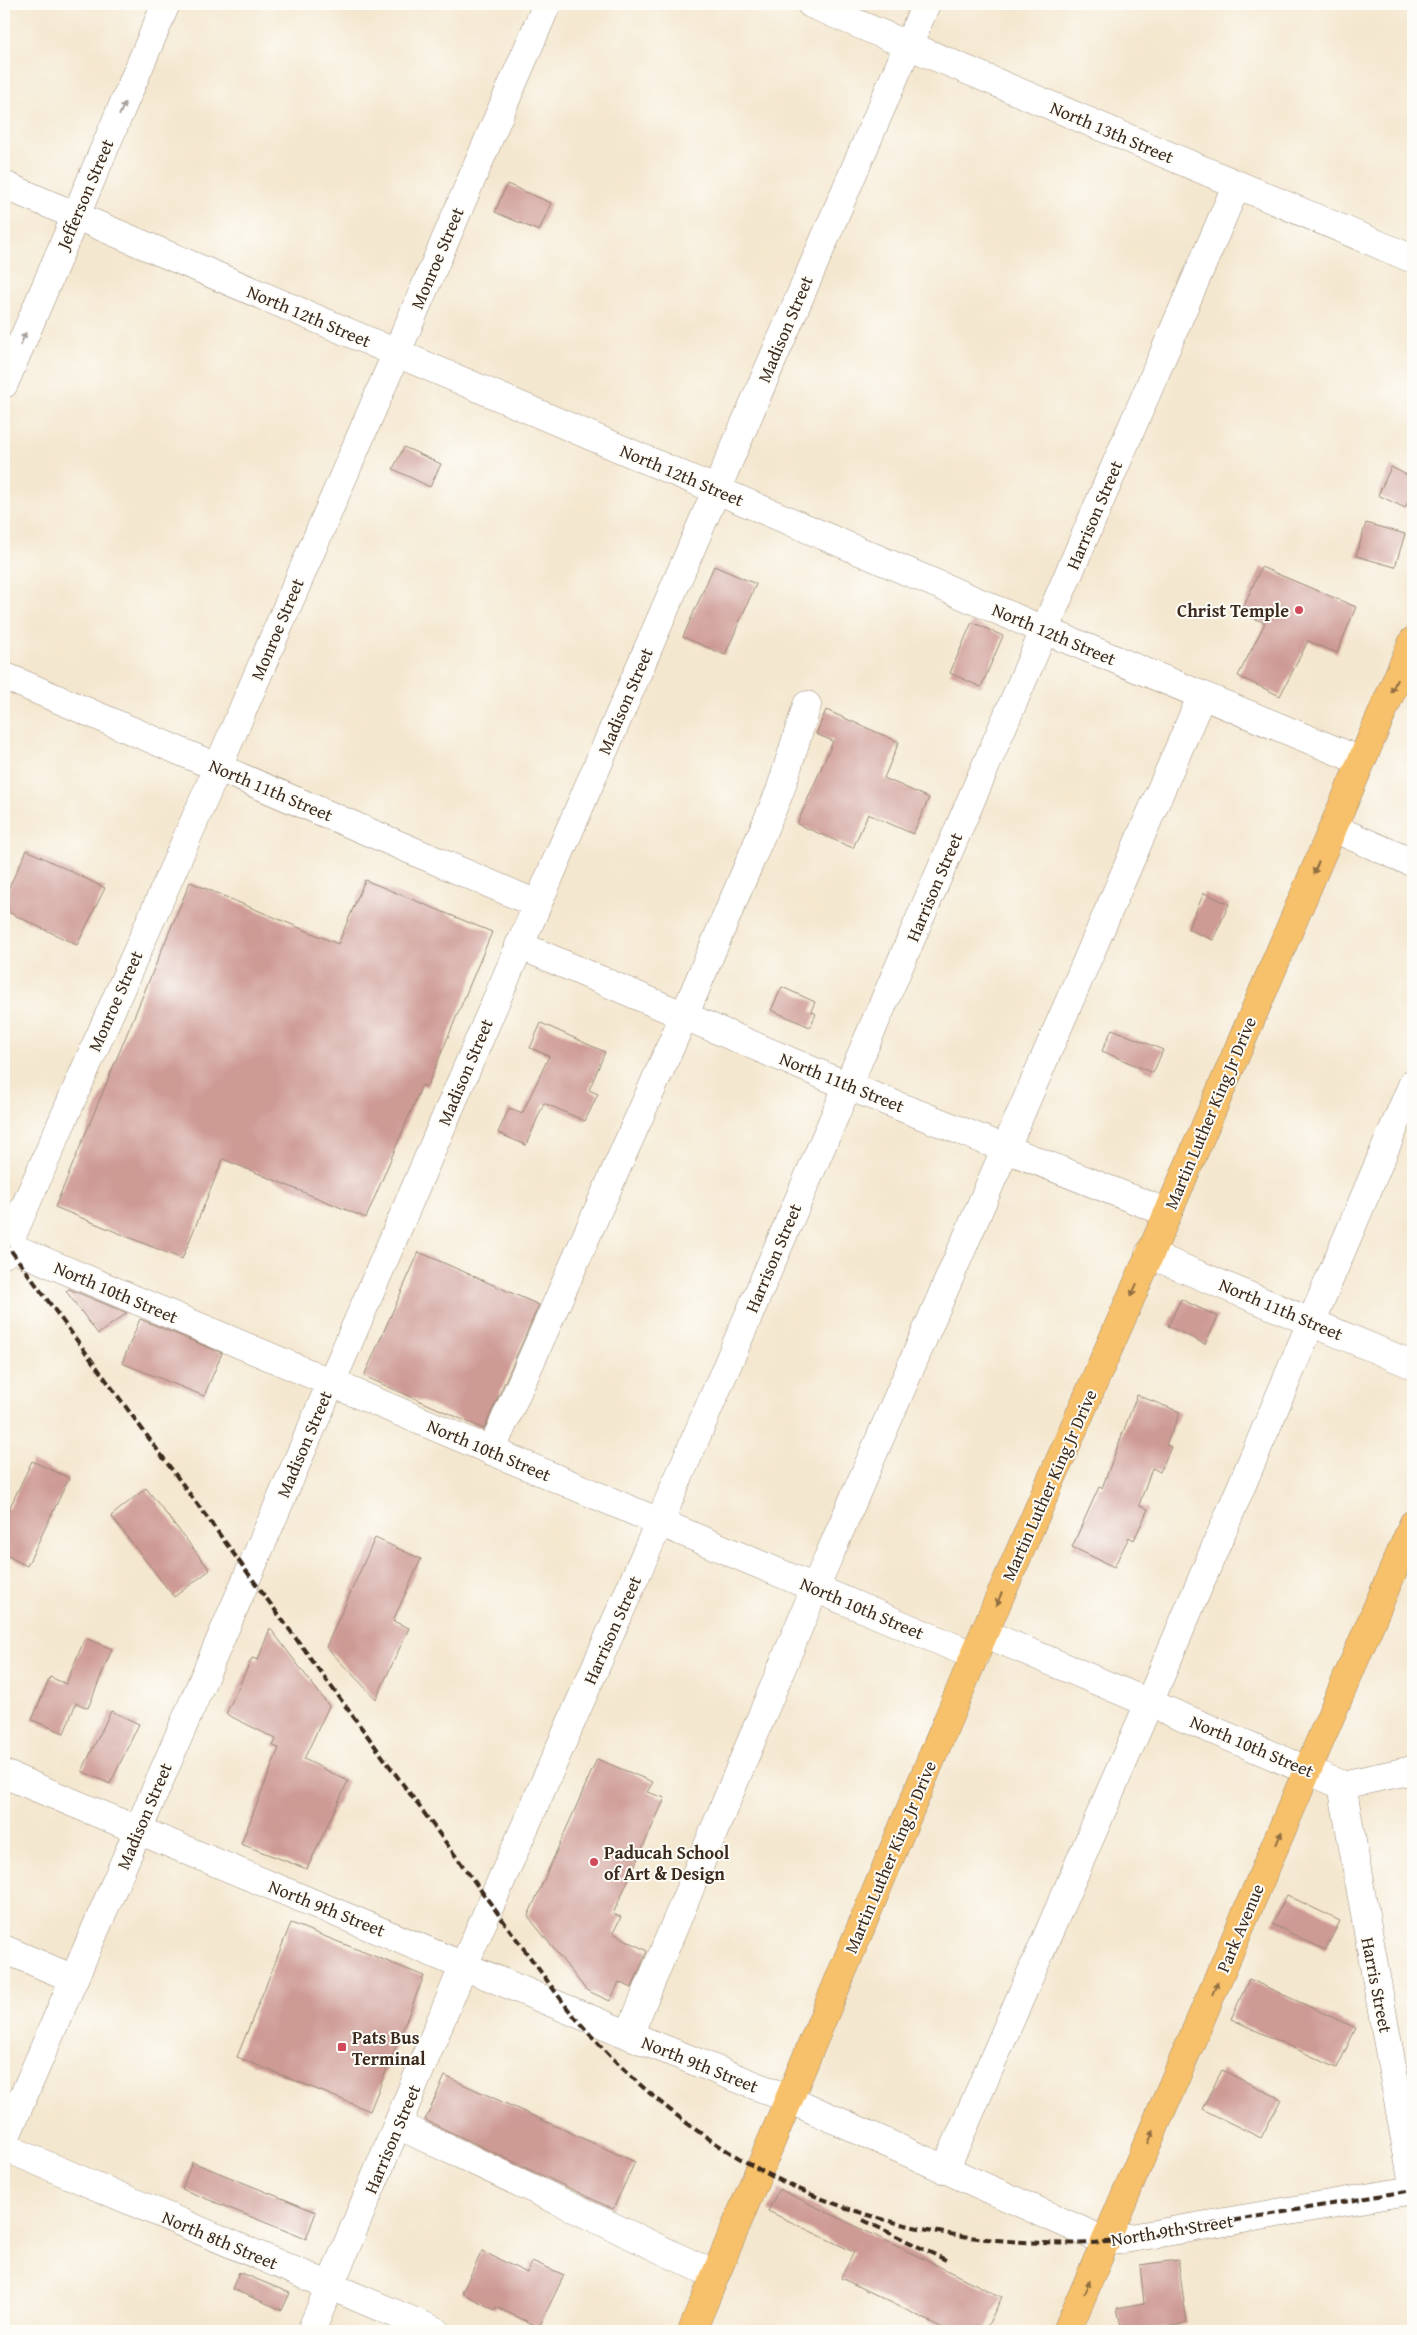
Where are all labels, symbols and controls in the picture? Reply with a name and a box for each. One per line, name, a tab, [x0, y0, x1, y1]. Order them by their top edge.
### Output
street label: North 13th Street	[1046, 94, 1179, 170]
one-way arrow	[118, 102, 126, 116]
street label: Jefferson Street	[49, 134, 121, 255]
street label: Monroe Street	[403, 202, 471, 313]
street label: Madison Street	[750, 271, 820, 387]
street label: North 12th Street	[243, 278, 376, 354]
one-way arrow	[19, 331, 27, 346]
street label: North 12th Street	[616, 437, 749, 513]
street label: Harrison Street	[1059, 456, 1129, 574]
street label: Monroe Street	[243, 573, 311, 684]
street label: North 12th Street	[988, 596, 1121, 672]
place label: Christ Temple	[1177, 597, 1289, 624]
marker: Christ Temple	[1293, 604, 1305, 616]
street label: Madison Street	[590, 643, 660, 759]
one-way arrow	[1389, 679, 1397, 693]
street label: North 11th Street	[205, 752, 338, 828]
street label: Harrison Street	[899, 828, 969, 946]
one-way arrow	[1312, 861, 1320, 875]
street label: Monroe Street	[81, 945, 150, 1056]
street label: Martin Luther King Jr Drive	[1157, 1012, 1263, 1214]
street label: Madison Street	[430, 1014, 500, 1130]
street label: North 11th Street	[776, 1045, 909, 1119]
street label: Harrison Street	[738, 1199, 808, 1317]
street label: North 10th Street	[50, 1254, 183, 1330]
street label: North 11th Street	[1215, 1271, 1348, 1347]
one-way arrow	[1129, 1283, 1137, 1297]
street label: Martin Luther King Jr Drive	[995, 1385, 1103, 1585]
street label: Madison Street	[269, 1386, 339, 1502]
street label: North 10th Street	[423, 1412, 556, 1488]
street label: North 10th Street	[796, 1570, 929, 1646]
street label: Harrison Street	[576, 1571, 648, 1689]
one-way arrow	[994, 1592, 1002, 1606]
street label: North 10th Street	[1186, 1708, 1319, 1784]
street label: Martin Luther King Jr Drive	[837, 1756, 943, 1958]
street label: Madison Street	[109, 1758, 179, 1874]
one-way arrow	[1275, 1831, 1283, 1846]
place label: Paducah School of Art & Design	[604, 1839, 730, 1887]
marker: Paducah School of Art & Design	[588, 1856, 600, 1868]
street label: North 9th Street	[265, 1872, 390, 1944]
street label: Park Avenue	[1209, 1879, 1271, 1977]
street label: Harris Street	[1354, 1935, 1400, 2036]
one-way arrow	[1211, 1981, 1219, 1995]
place label: Pats Bus Terminal	[352, 2024, 426, 2072]
street label: North 9th Street	[638, 2028, 763, 2100]
marker: Pats Bus Terminal	[336, 2041, 348, 2053]
street label: Harrison Street	[357, 2080, 427, 2198]
one-way arrow	[1147, 2130, 1155, 2144]
street label: North 8th Street	[158, 2203, 283, 2277]
street label: North 9th Street	[1109, 2207, 1236, 2253]
one-way arrow	[1083, 2280, 1091, 2294]

